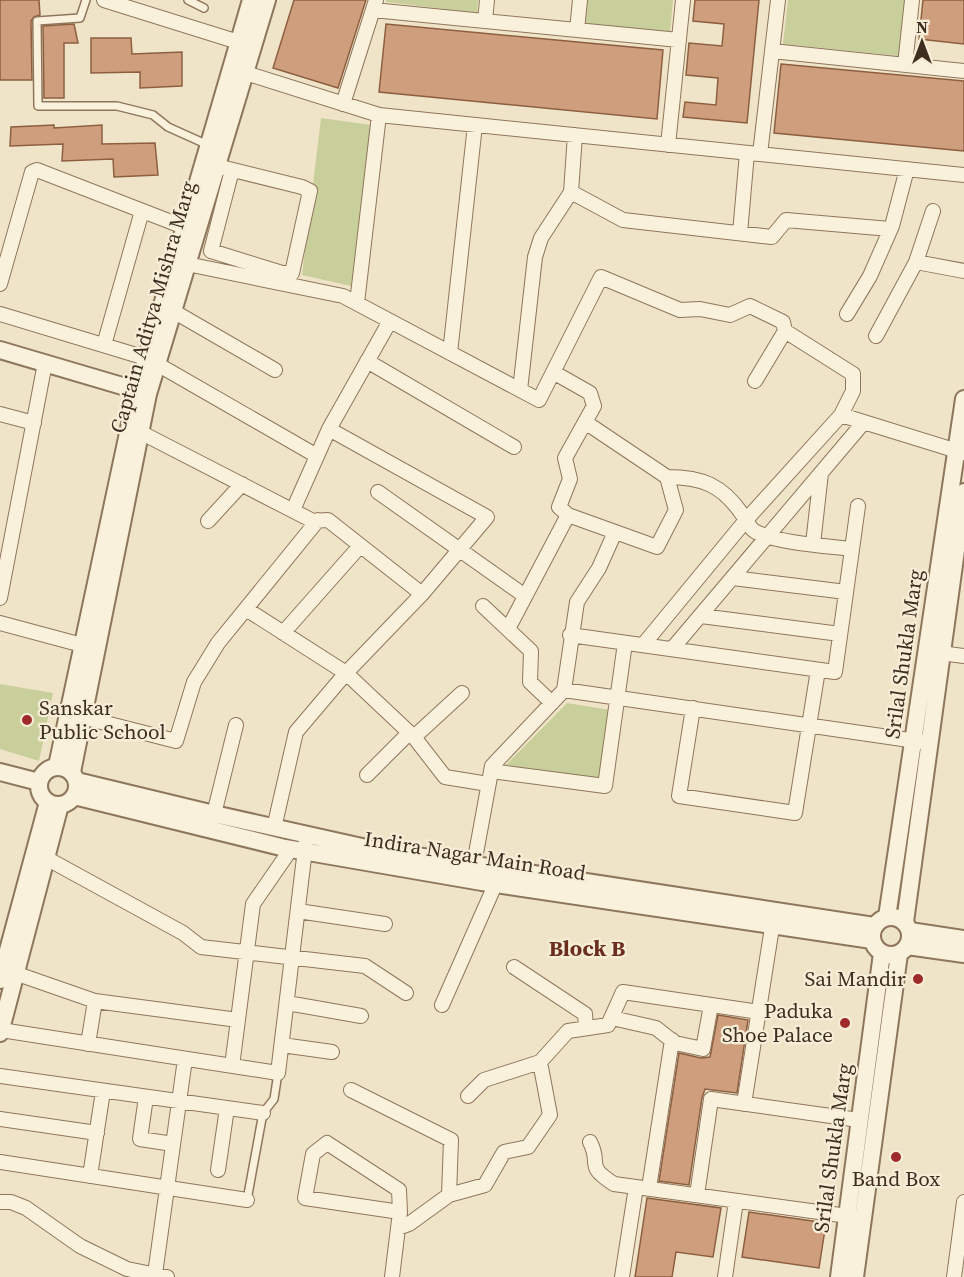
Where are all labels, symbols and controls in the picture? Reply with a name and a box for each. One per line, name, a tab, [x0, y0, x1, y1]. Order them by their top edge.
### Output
north arrow	[892, 12, 952, 72]
text: N	[916, 16, 928, 38]
street label: Captain Aditya Mishra Marg	[103, 177, 202, 436]
street label: Srilal Shukla Marg	[877, 567, 930, 741]
place label: Sanskar Public School	[39, 693, 166, 746]
marker: Sanskar Public School	[20, 713, 34, 727]
street label: Indira Nagar Main Road	[362, 824, 588, 887]
district label: Block B	[549, 933, 625, 963]
place label: Sai Mandir	[805, 964, 906, 993]
marker: Sai Mandir	[911, 972, 925, 986]
place label: Paduka Shoe Palace	[722, 996, 833, 1049]
marker: Paduka Shoe Palace	[838, 1016, 852, 1030]
street label: Srilal Shukla Marg	[806, 1061, 859, 1235]
marker: Band Box	[889, 1150, 903, 1164]
place label: Band Box	[852, 1164, 940, 1193]

